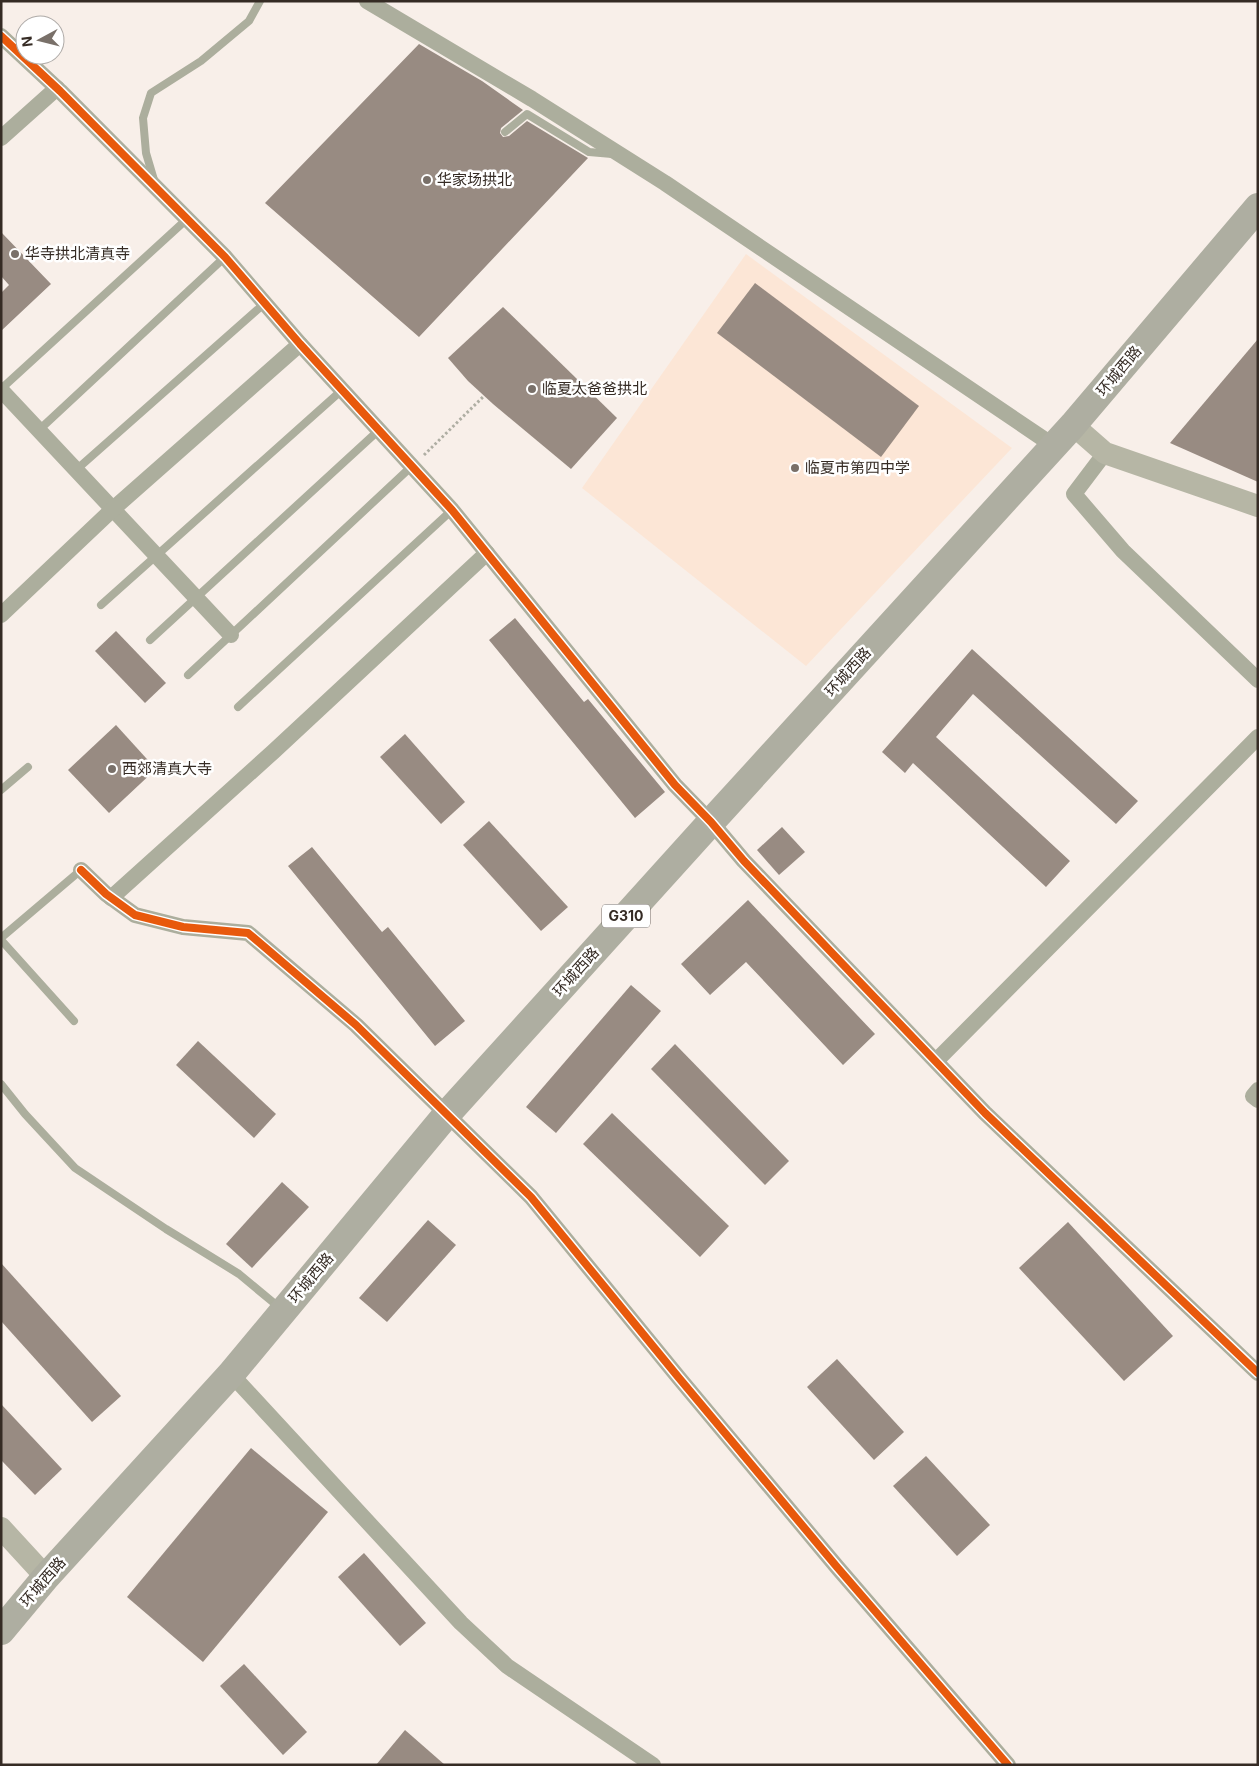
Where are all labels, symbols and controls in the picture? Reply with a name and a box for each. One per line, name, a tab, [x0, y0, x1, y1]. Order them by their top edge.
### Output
north arrow	[15, 15, 65, 65]
text: N	[18, 35, 36, 48]
place label: 华家场拱北	[437, 170, 512, 189]
marker: 华家场拱北	[421, 174, 433, 186]
place label: 华寺拱北清真寺	[25, 244, 130, 263]
marker: 华寺拱北清真寺	[9, 248, 21, 260]
street label: 环城西路	[1092, 342, 1145, 400]
place label: 临夏太爸爸拱北	[542, 379, 647, 398]
marker: 临夏太爸爸拱北	[526, 383, 538, 395]
place label: 临夏市第四中学	[805, 458, 910, 477]
marker: 临夏市第四中学	[789, 462, 801, 474]
street label: 环城西路	[820, 643, 875, 700]
place label: 西郊清真大寺	[122, 759, 212, 778]
marker: 西郊清真大寺	[106, 763, 118, 775]
road number: G310	[602, 904, 650, 928]
street label: 环城西路	[548, 943, 603, 1000]
street label: 环城西路	[284, 1249, 337, 1307]
street label: 环城西路	[16, 1553, 69, 1611]

